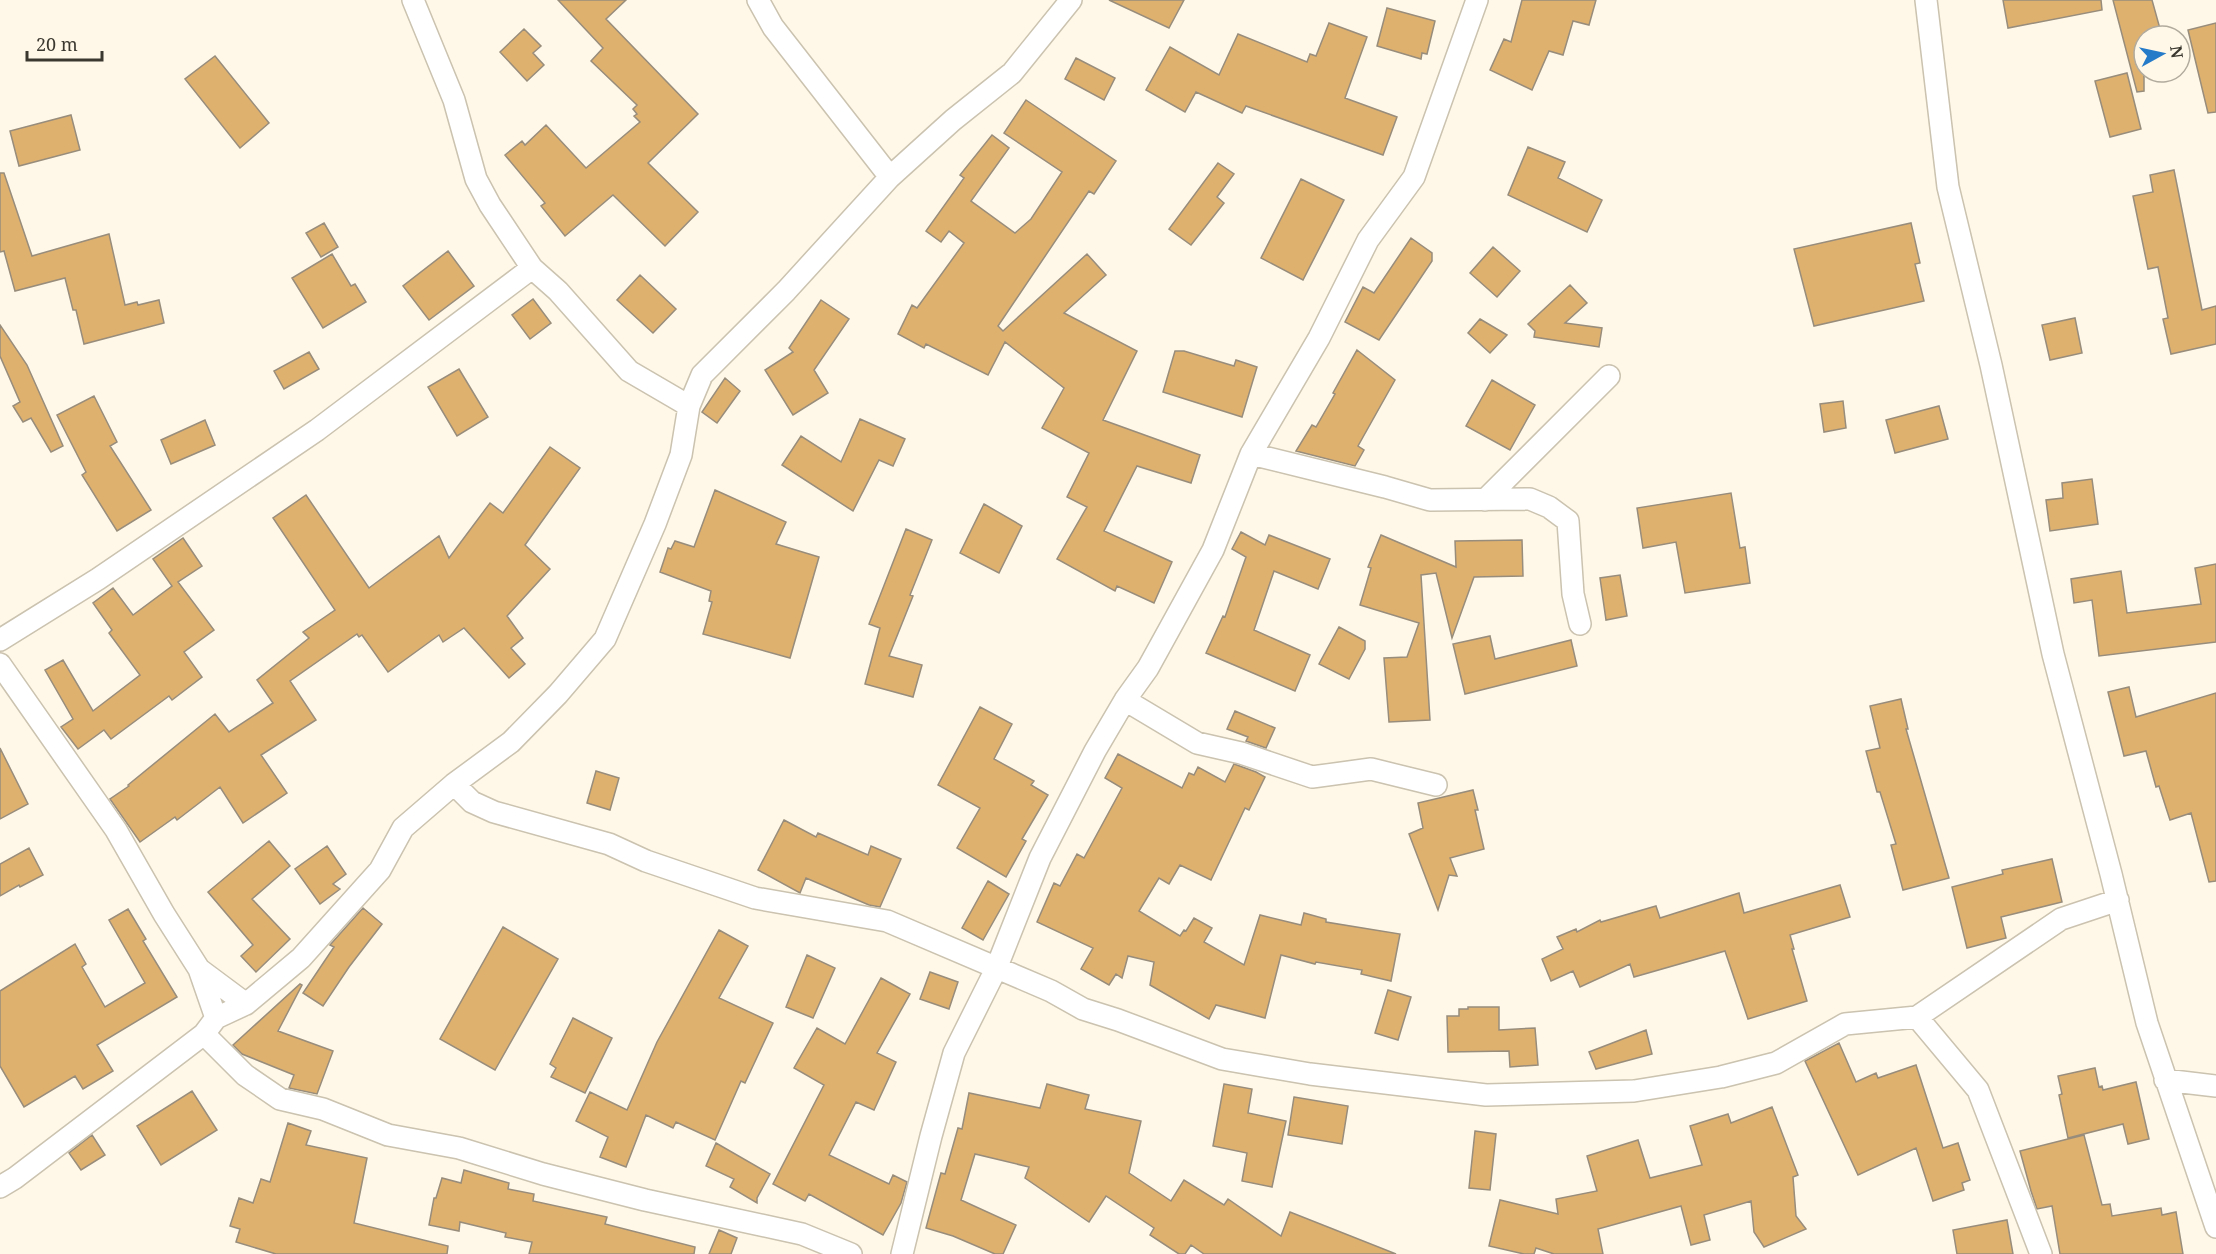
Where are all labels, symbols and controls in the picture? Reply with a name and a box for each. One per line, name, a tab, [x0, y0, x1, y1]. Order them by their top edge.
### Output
scale bar	[27, 24, 102, 62]
north arrow	[2132, 24, 2192, 84]
text: 20 m	[36, 32, 78, 56]
text: N	[2165, 44, 2189, 60]

